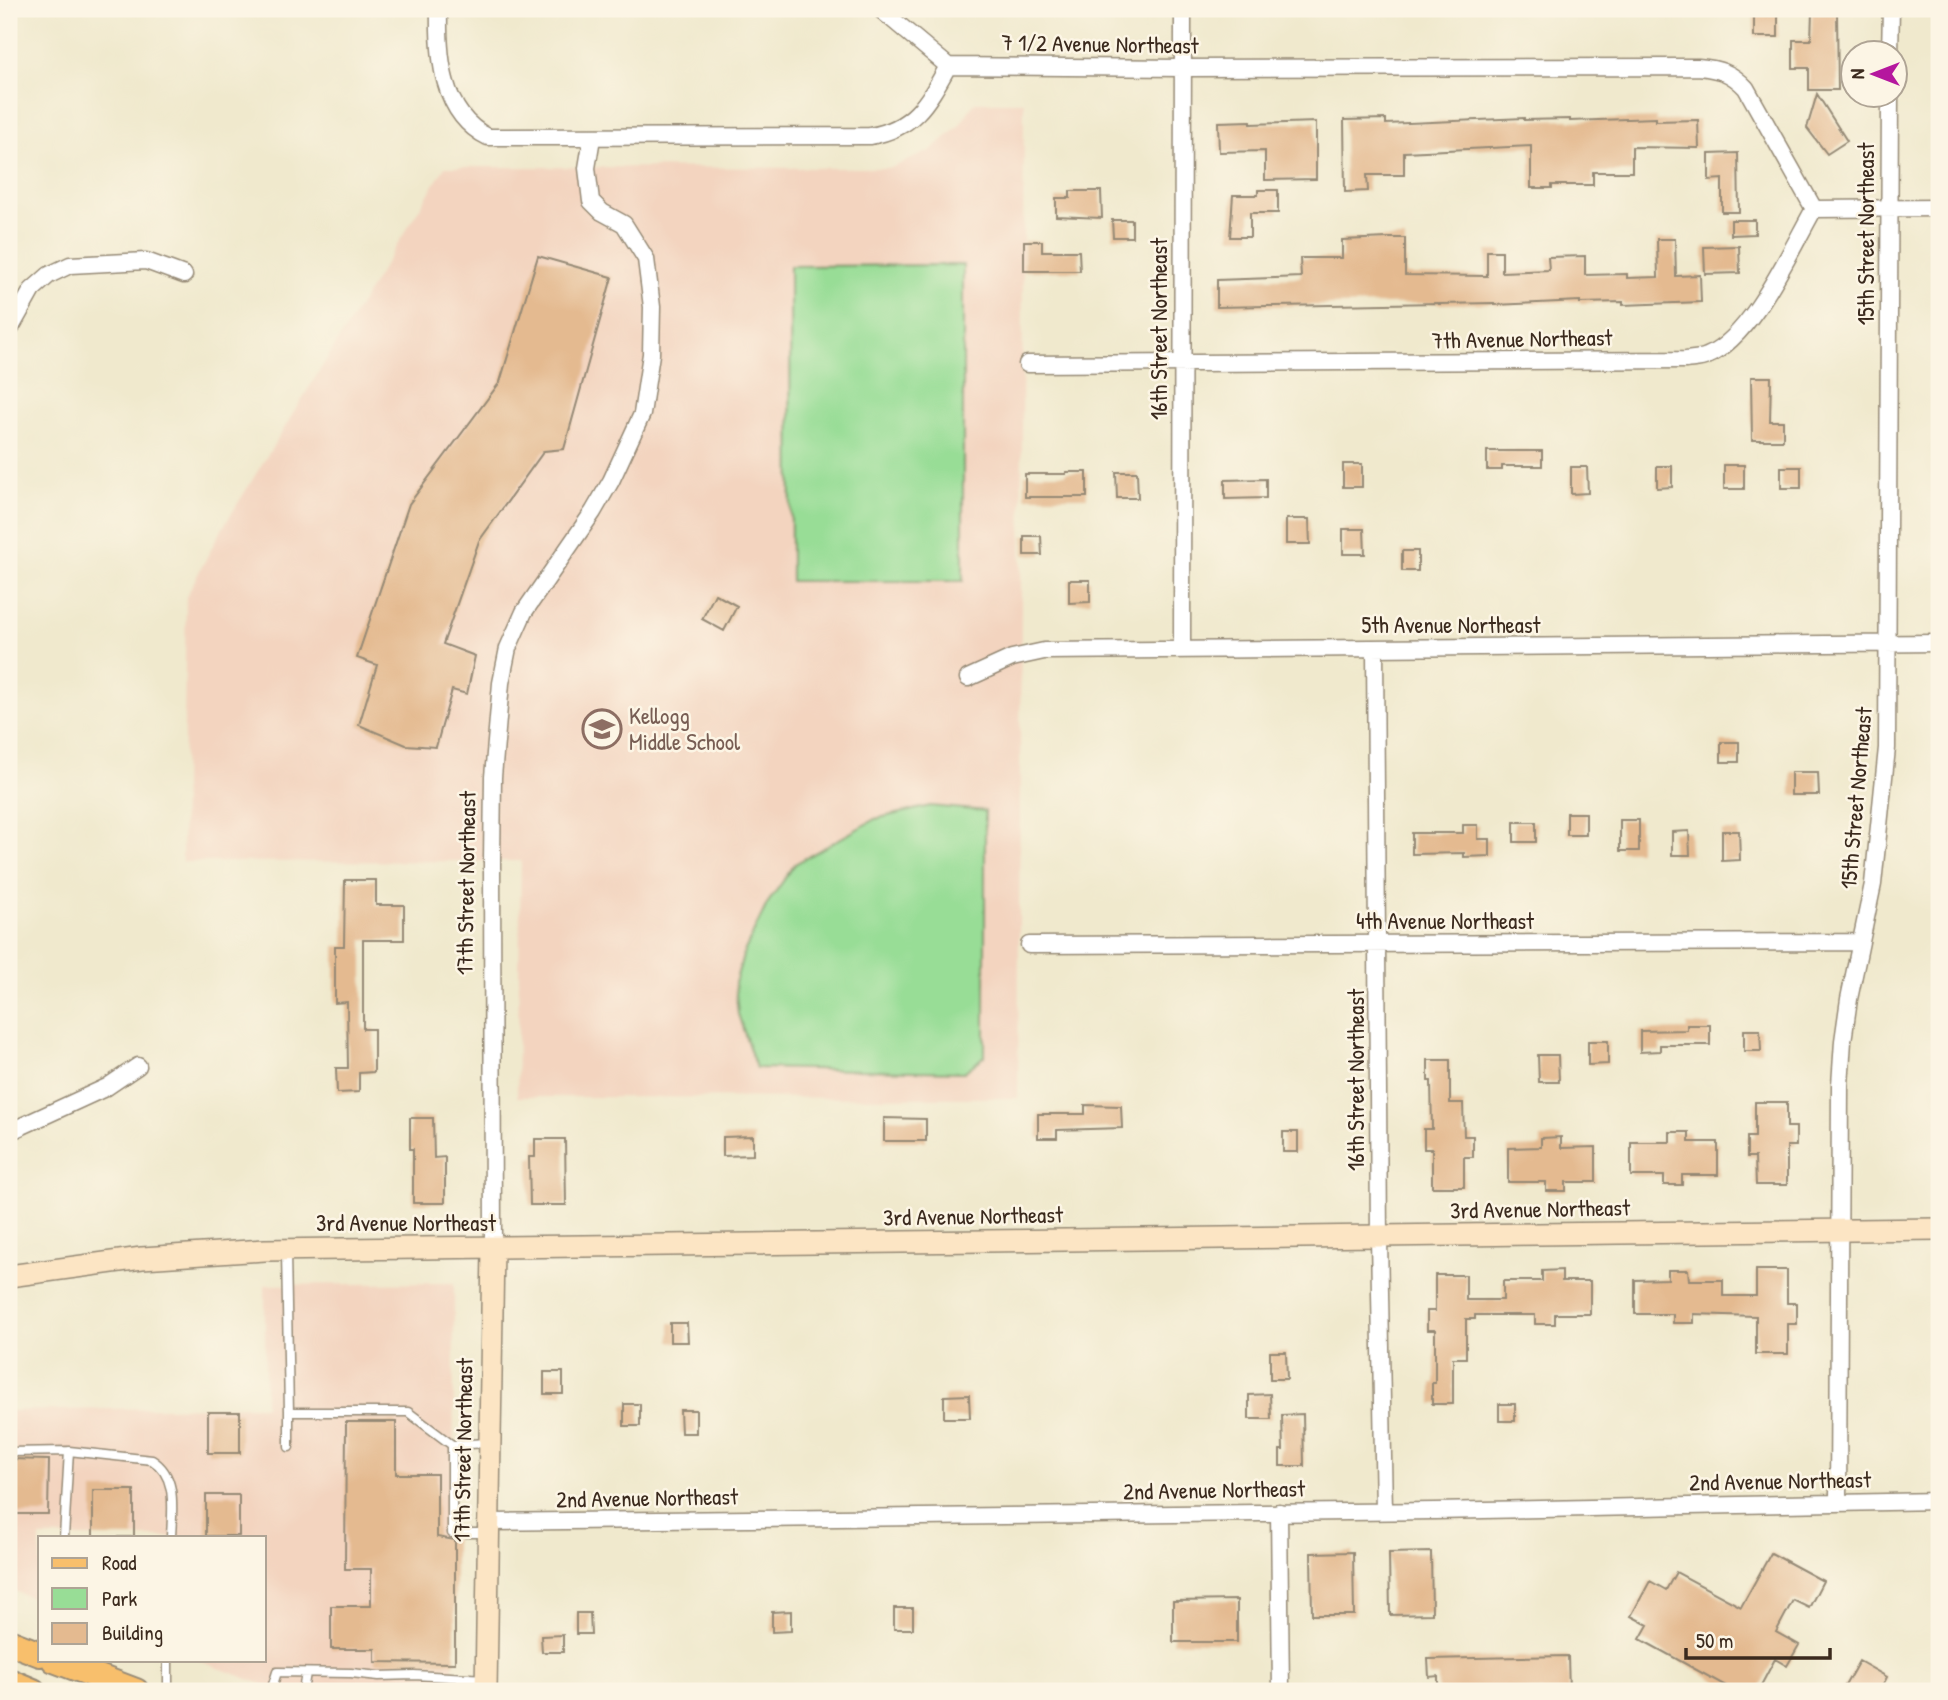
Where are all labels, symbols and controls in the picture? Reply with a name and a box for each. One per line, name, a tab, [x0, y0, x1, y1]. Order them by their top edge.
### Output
street label: 7 1/2 Avenue Northeast	[1001, 26, 1200, 61]
north arrow	[1840, 38, 1910, 108]
text: N	[1844, 69, 1870, 79]
street label: 15th Street Northeast	[1850, 142, 1881, 325]
street label: 16th Street Northeast	[1143, 237, 1174, 420]
street label: 7th Avenue Northeast	[1431, 321, 1614, 356]
street label: 5th Avenue Northeast	[1361, 609, 1542, 640]
place label: Kellogg Middle School	[629, 700, 741, 757]
street label: 15th Street Northeast	[1832, 705, 1879, 890]
school or university icon: Kellogg Middle School	[581, 708, 623, 750]
street label: 17th Street Northeast	[448, 790, 483, 975]
street label: 4th Avenue Northeast	[1356, 905, 1535, 936]
street label: 16th Street Northeast	[1340, 988, 1371, 1171]
street label: 3rd Avenue Northeast	[1450, 1191, 1631, 1226]
street label: 3rd Avenue Northeast	[883, 1198, 1064, 1233]
street label: 3rd Avenue Northeast	[316, 1207, 497, 1238]
street label: 17th Street Northeast	[445, 1357, 480, 1542]
street label: 2nd Avenue Northeast	[1689, 1463, 1872, 1498]
street label: 2nd Avenue Northeast	[1123, 1472, 1306, 1507]
street label: 2nd Avenue Northeast	[556, 1480, 739, 1515]
legend	[38, 1536, 266, 1662]
text: Road	[102, 1548, 136, 1577]
text: Park	[102, 1584, 137, 1613]
scale bar	[1686, 1616, 1829, 1660]
text: Building	[102, 1618, 163, 1647]
text: 50 m	[1696, 1626, 1733, 1655]

